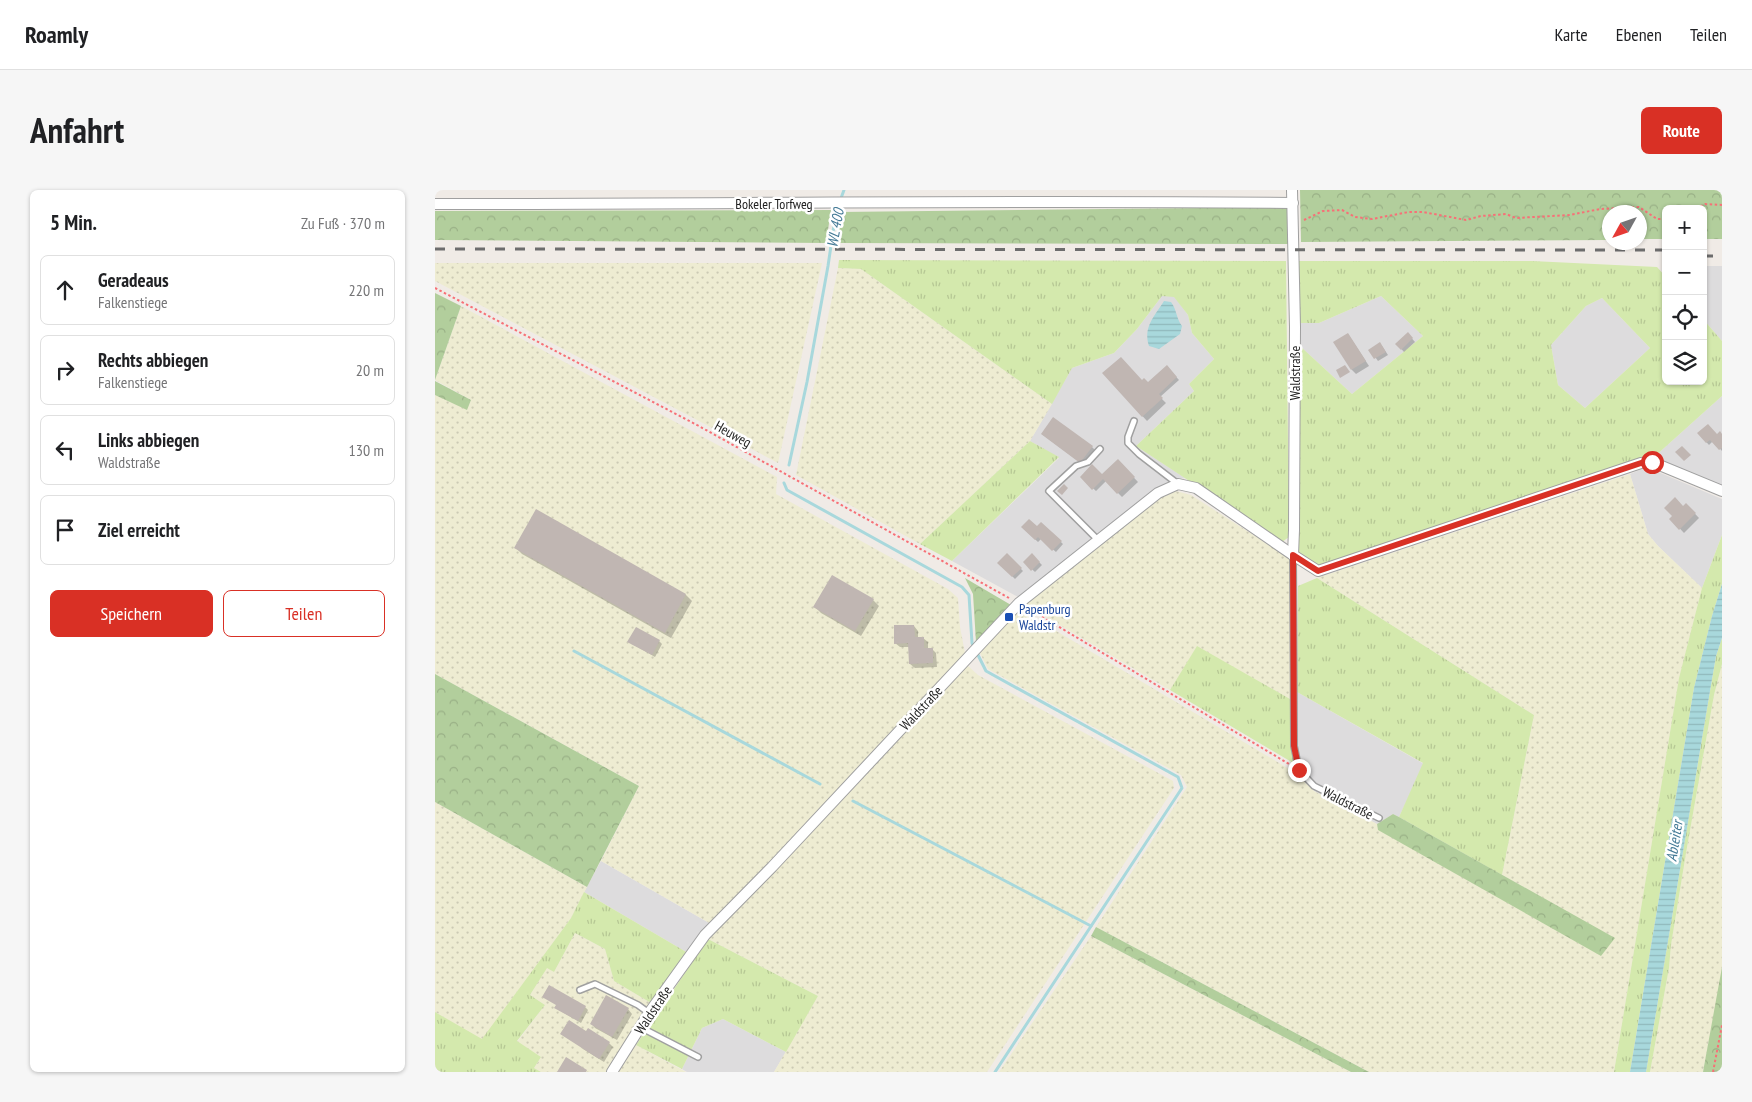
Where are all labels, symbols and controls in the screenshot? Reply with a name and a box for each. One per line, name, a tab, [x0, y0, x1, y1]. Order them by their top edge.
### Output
text: Roamly	[25, 19, 88, 50]
text: Karte	[1554, 23, 1588, 46]
text: Ebenen	[1616, 23, 1662, 46]
text: Teilen	[1690, 23, 1727, 46]
text: Anfahrt	[30, 107, 124, 153]
button: Route	[1641, 107, 1722, 154]
street label: Bokeler Torfweg	[735, 195, 813, 213]
water label: WL 400	[822, 205, 848, 249]
north arrow	[1602, 205, 1647, 250]
map controls	[1662, 205, 1707, 385]
button: +	[1662, 205, 1707, 250]
text: 5 Min.	[50, 209, 97, 236]
text: Zu Fuß · 370 m	[301, 213, 385, 233]
button: −	[1662, 250, 1707, 295]
text: Geradeaus	[98, 268, 169, 292]
icon: ahead	[51, 276, 79, 304]
text: 220 m	[349, 280, 384, 300]
text: Falkenstiege	[98, 292, 168, 312]
button: locate	[1662, 295, 1707, 340]
button: layers	[1662, 340, 1707, 385]
street label: Waldstraße	[1286, 346, 1304, 400]
text: Rechts abbiegen	[98, 348, 208, 372]
icon: right	[51, 356, 79, 384]
text: 20 m	[356, 360, 384, 380]
text: Falkenstiege	[98, 372, 168, 392]
street label: Heuweg	[711, 417, 755, 451]
text: Links abbiegen	[98, 428, 199, 452]
icon: left	[51, 436, 79, 464]
text: 130 m	[349, 440, 384, 460]
route start	[1641, 451, 1664, 474]
text: Waldstraße	[98, 452, 160, 472]
icon: arrive	[51, 516, 79, 544]
text: Ziel erreicht	[98, 518, 180, 542]
button: Speichern	[50, 590, 213, 637]
button: Teilen	[223, 590, 385, 637]
place label: Papenburg Waldstr	[1019, 600, 1071, 634]
marker: Papenburg Waldstr	[1003, 611, 1015, 623]
street label: Waldstraße	[896, 682, 946, 734]
route end	[1288, 759, 1311, 782]
street label: Waldstraße	[1320, 783, 1377, 823]
water label: Ableiter	[1661, 817, 1687, 863]
street label: Waldstraße	[630, 982, 676, 1038]

